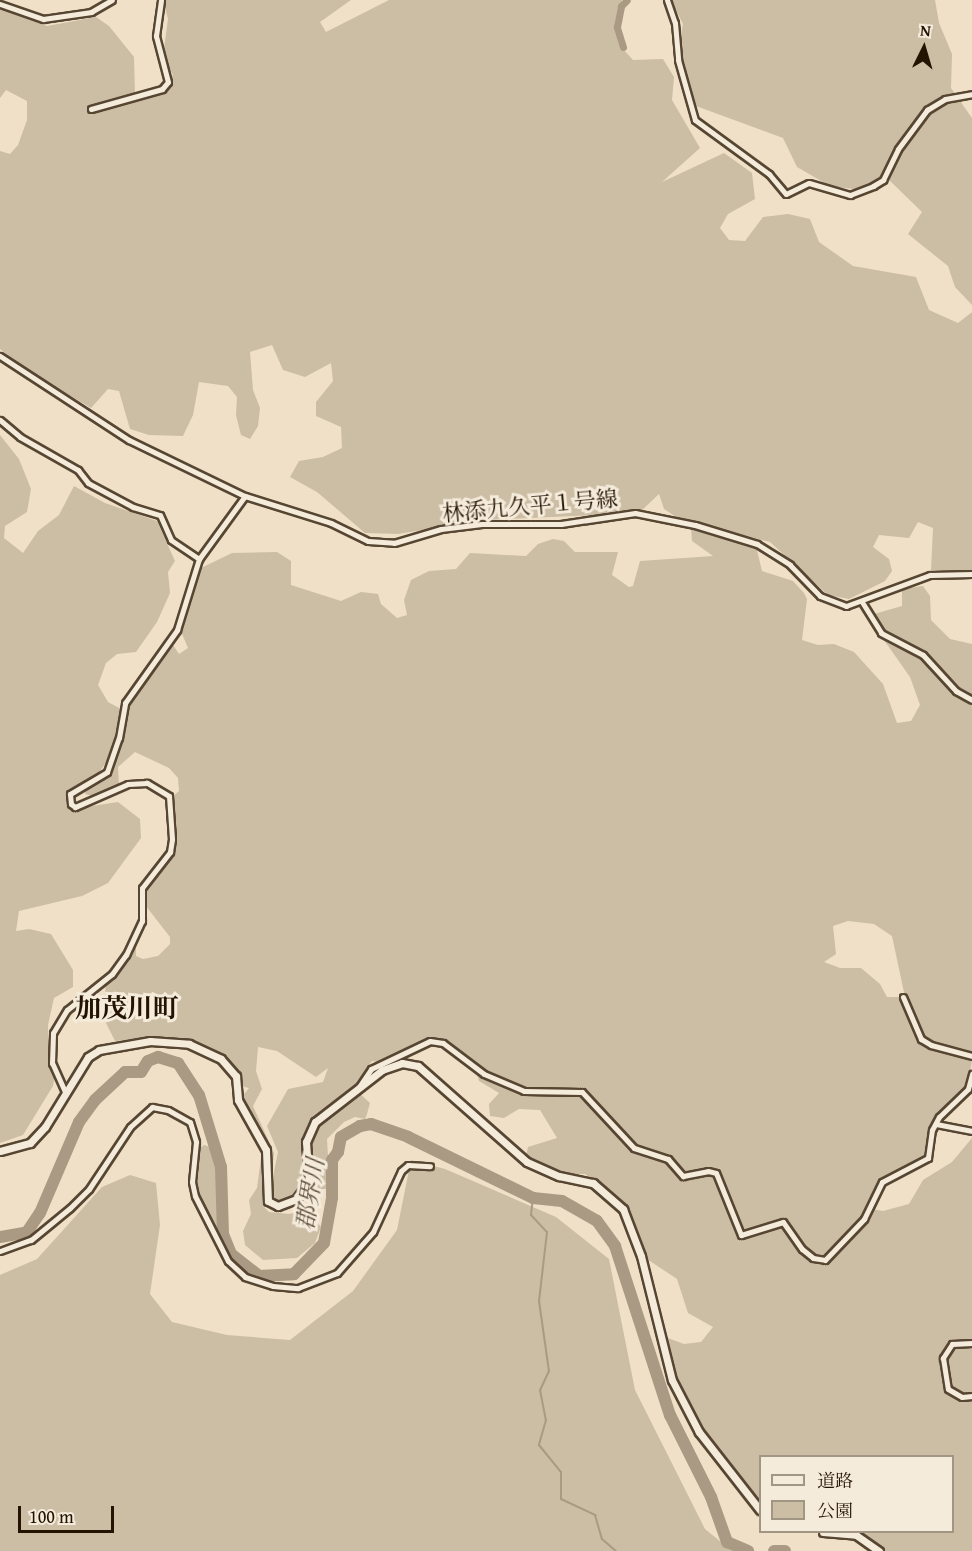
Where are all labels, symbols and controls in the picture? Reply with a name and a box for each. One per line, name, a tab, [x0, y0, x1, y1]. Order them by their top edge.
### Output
north arrow	[894, 18, 954, 78]
text: N	[919, 18, 932, 42]
street label: 林添九久平１号線	[441, 485, 619, 527]
district label: 加茂川町	[75, 992, 179, 1024]
water label: 郡界川	[290, 1156, 330, 1232]
legend	[759, 1455, 954, 1533]
text: 道路	[817, 1467, 853, 1494]
scale bar	[21, 1494, 117, 1532]
text: 公園	[817, 1497, 853, 1524]
text: 100 m	[29, 1503, 74, 1530]

